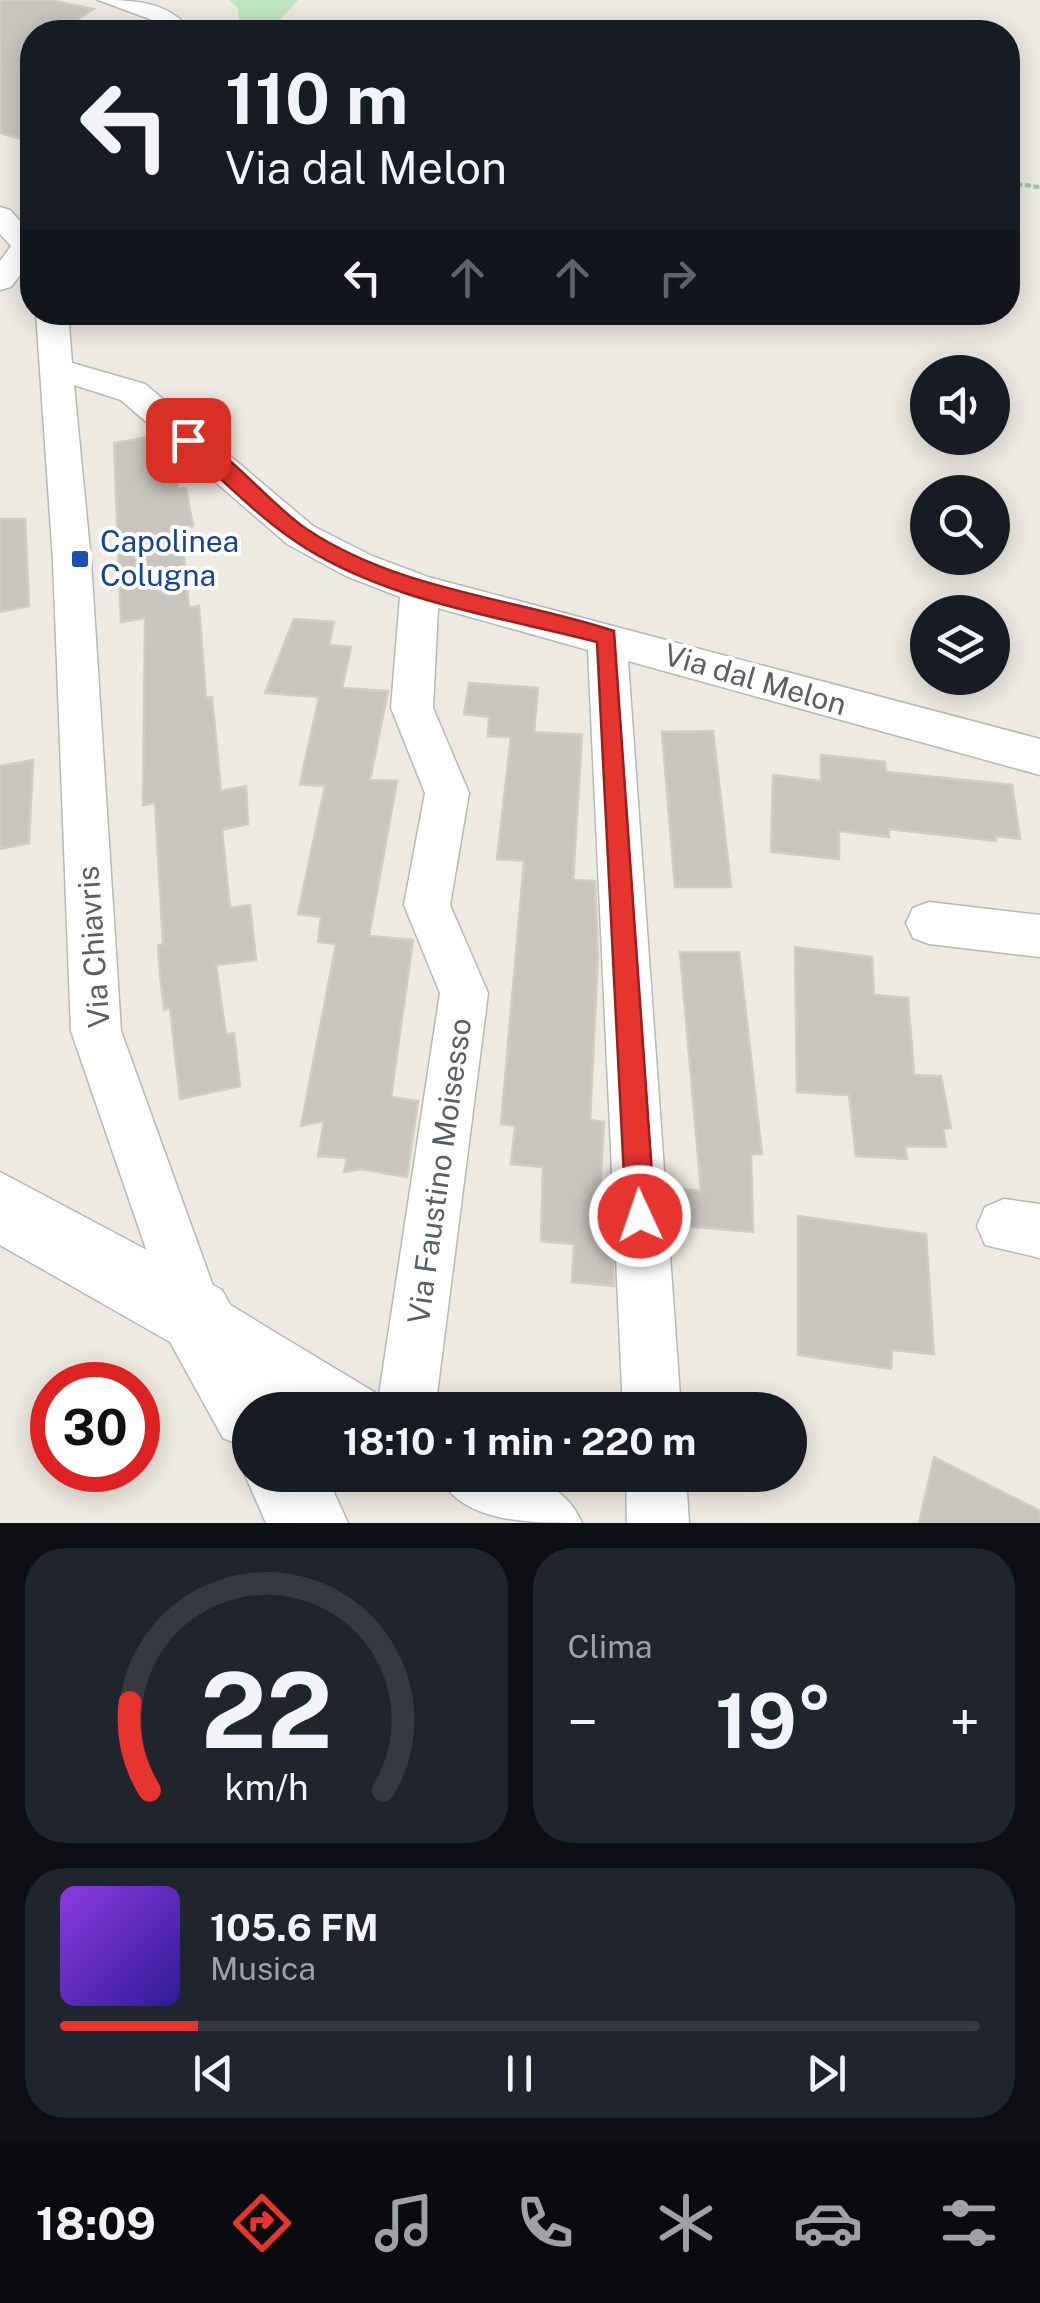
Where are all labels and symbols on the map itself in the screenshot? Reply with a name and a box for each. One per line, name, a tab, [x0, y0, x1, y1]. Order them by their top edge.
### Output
pin	[146, 398, 231, 483]
place label: Capolinea Colugna	[100, 523, 239, 593]
marker: Capolinea Colugna	[69, 548, 91, 570]
street label: Via dal Melon	[660, 636, 851, 722]
street label: Via Chiavris	[69, 865, 117, 1029]
street label: Via Faustino Moisesso	[400, 1016, 478, 1326]
position arrow	[588, 1164, 692, 1268]
speed limit sign: 30	[30, 1362, 160, 1492]

